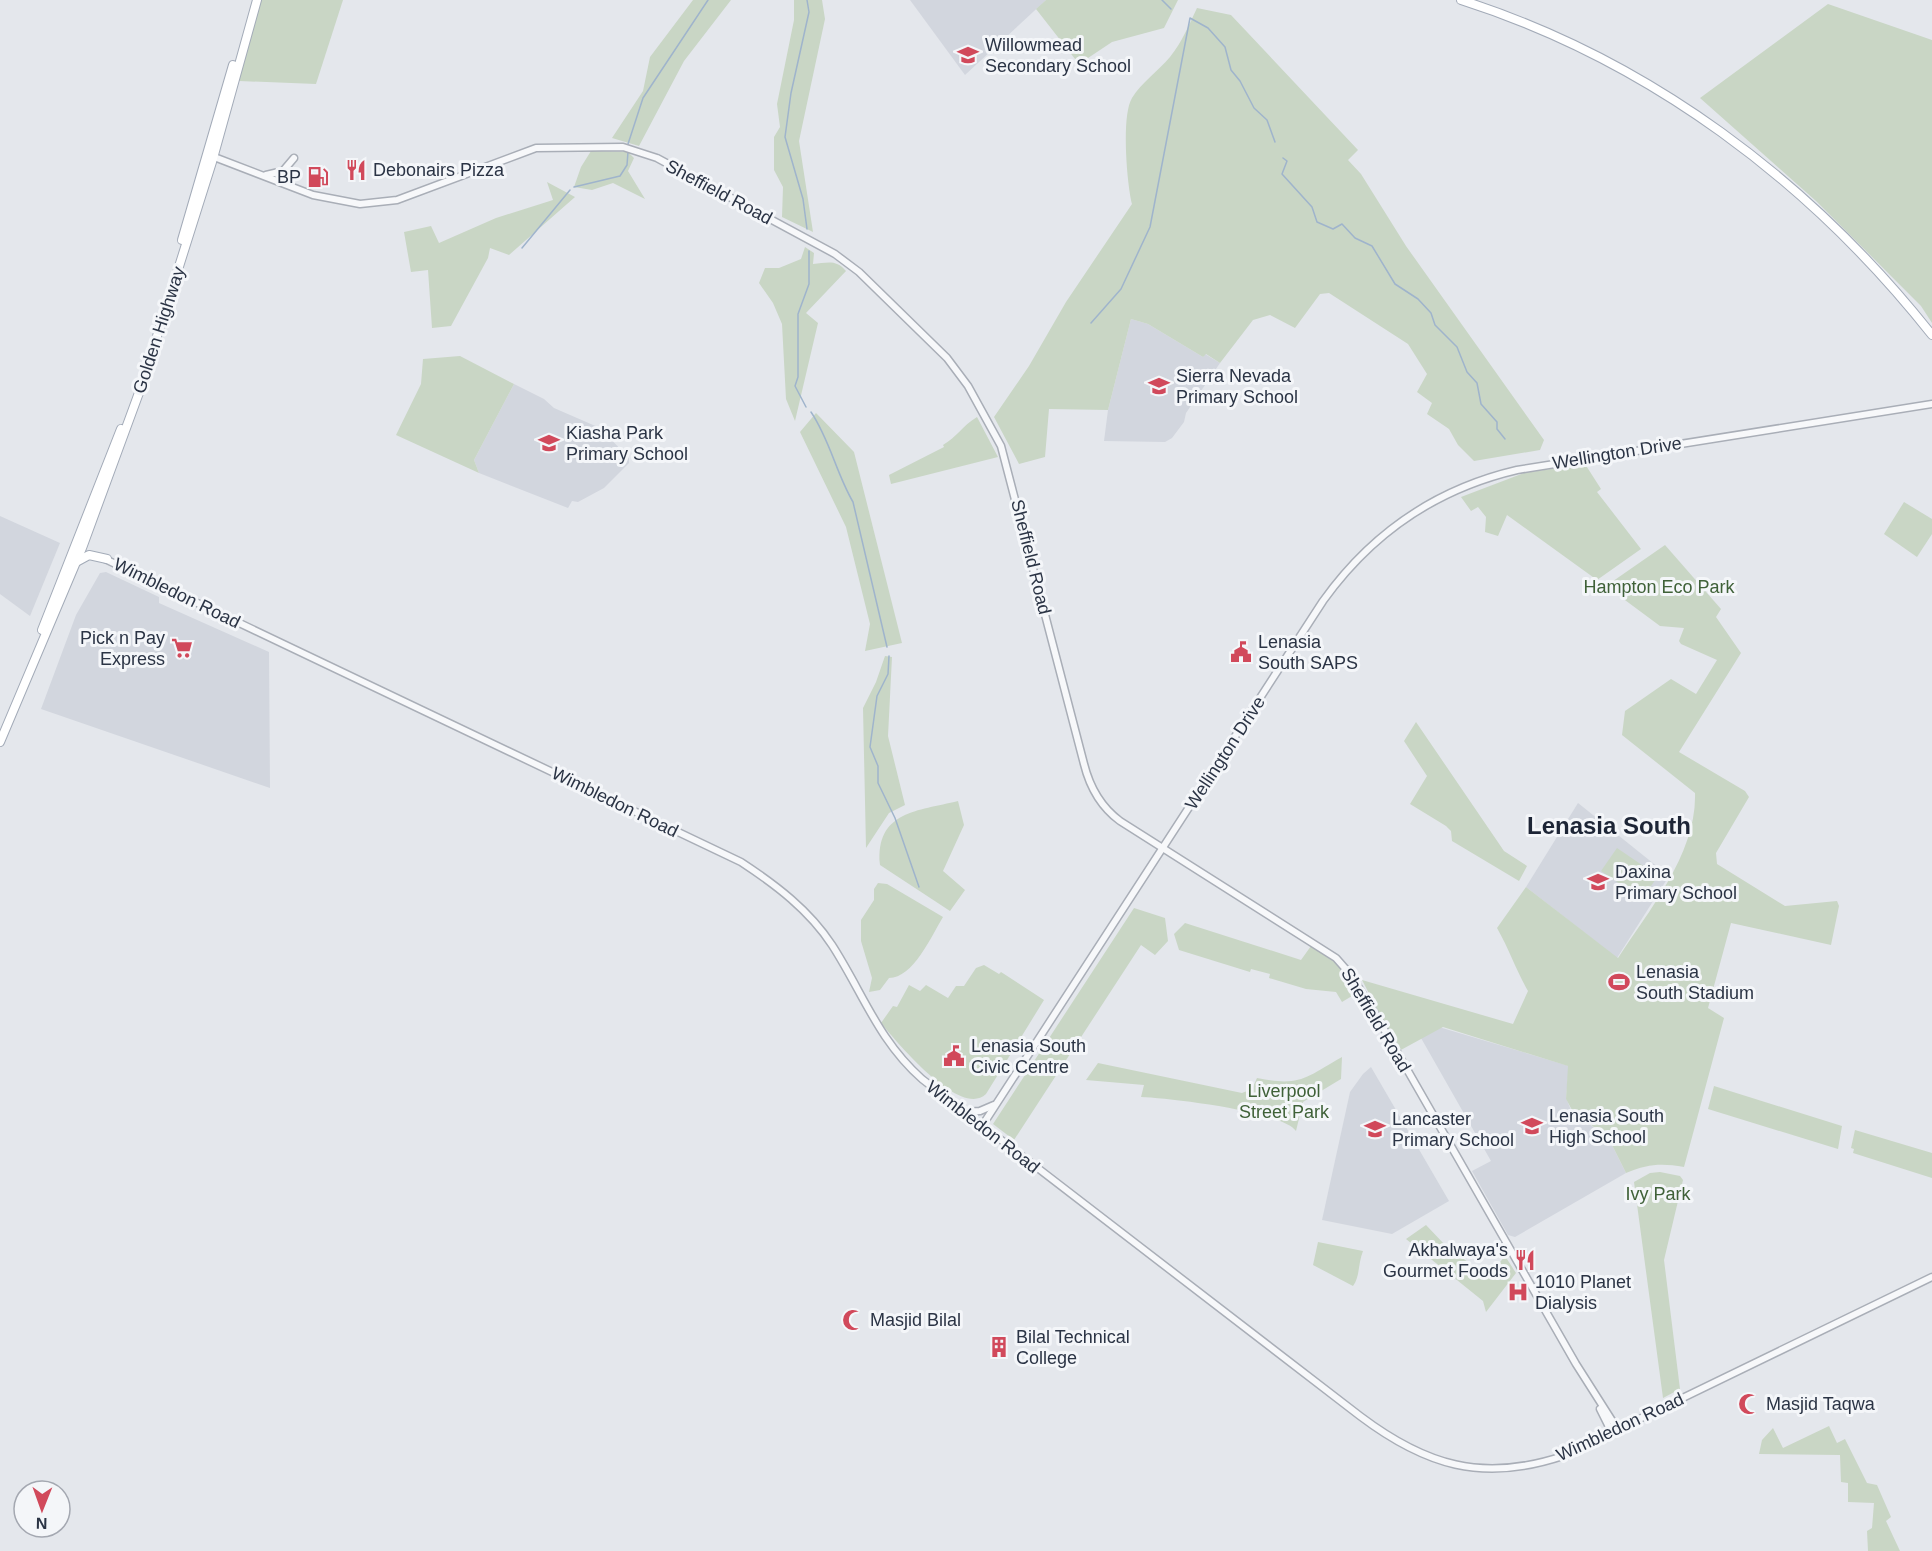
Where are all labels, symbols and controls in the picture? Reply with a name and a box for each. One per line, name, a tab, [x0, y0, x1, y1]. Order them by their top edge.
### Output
place label: Willowmead Secondary School	[985, 35, 1131, 76]
school or university icon: Willowmead Secondary School	[956, 43, 980, 67]
street label: Sheffield Road	[662, 156, 776, 228]
restaurant icon: Debonairs Pizza	[344, 158, 368, 182]
place label: Debonairs Pizza	[373, 160, 505, 180]
fuel station icon: BP	[306, 165, 330, 189]
place label: BP	[277, 167, 301, 187]
street label: Golden Highway	[129, 264, 189, 396]
place label: Sierra Nevada Primary School	[1176, 366, 1298, 407]
school or university icon: Sierra Nevada Primary School	[1147, 374, 1171, 398]
place label: Kiasha Park Primary School	[566, 423, 688, 464]
school or university icon: Kiasha Park Primary School	[537, 431, 561, 455]
street label: Wellington Drive	[1551, 433, 1683, 473]
street label: Sheffield Road	[1007, 497, 1055, 617]
street label: Wimbledon Road	[111, 554, 243, 632]
park label: Hampton Eco Park	[1583, 577, 1736, 597]
place label: Pick n Pay Express	[80, 628, 165, 669]
place label: Lenasia South SAPS	[1258, 632, 1358, 673]
supermarket icon: Pick n Pay Express	[170, 636, 194, 660]
public building icon: Lenasia South SAPS	[1229, 640, 1253, 664]
street label: Wellington Drive	[1181, 693, 1269, 813]
street label: Wimbledon Road	[549, 763, 681, 841]
district label: Lenasia South	[1527, 812, 1691, 839]
place label: Daxina Primary School	[1615, 862, 1737, 903]
school or university icon: Daxina Primary School	[1586, 870, 1610, 894]
place label: Lenasia South Stadium	[1636, 962, 1754, 1003]
street label: Sheffield Road	[1337, 964, 1415, 1076]
sports icon: Lenasia South Stadium	[1607, 970, 1631, 994]
place label: Lenasia South Civic Centre	[971, 1036, 1086, 1077]
public building icon: Lenasia South Civic Centre	[942, 1044, 966, 1068]
street label: Wimbledon Road	[922, 1077, 1044, 1177]
park label: Liverpool Street Park	[1239, 1081, 1330, 1122]
place label: Lenasia South High School	[1549, 1106, 1664, 1147]
place label: Lancaster Primary School	[1392, 1109, 1514, 1150]
school or university icon: Lenasia South High School	[1520, 1114, 1544, 1138]
school or university icon: Lancaster Primary School	[1363, 1117, 1387, 1141]
park label: Ivy Park	[1625, 1184, 1692, 1204]
place label: Akhalwaya's Gourmet Foods	[1383, 1240, 1508, 1281]
restaurant icon: Akhalwaya's Gourmet Foods	[1513, 1248, 1537, 1272]
place label: 1010 Planet Dialysis	[1535, 1272, 1631, 1313]
hospital icon: 1010 Planet Dialysis	[1506, 1280, 1530, 1304]
mosque icon: Masjid Bilal	[841, 1308, 865, 1332]
place label: Masjid Bilal	[870, 1310, 961, 1330]
place label: Bilal Technical College	[1016, 1327, 1130, 1368]
building icon: Bilal Technical College	[987, 1335, 1011, 1359]
street label: Wimbledon Road	[1553, 1389, 1687, 1465]
mosque icon: Masjid Taqwa	[1737, 1392, 1761, 1416]
place label: Masjid Taqwa	[1766, 1394, 1876, 1414]
north arrow	[12, 1479, 72, 1539]
text: N	[36, 1515, 48, 1532]

